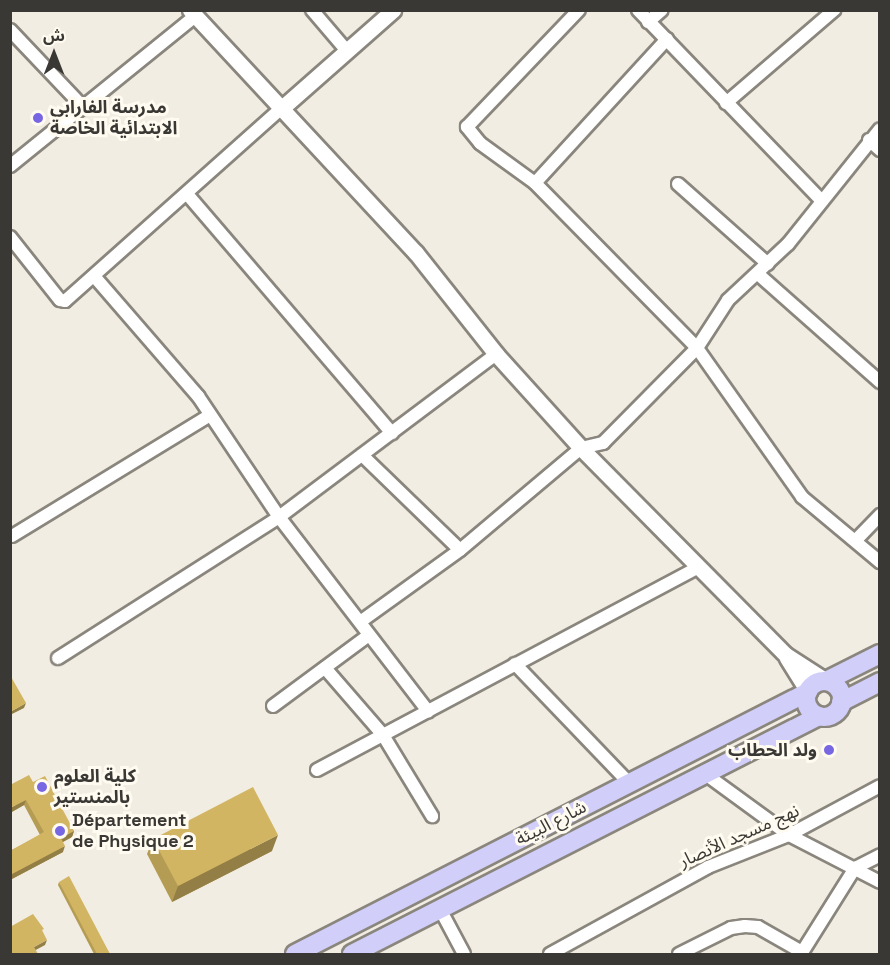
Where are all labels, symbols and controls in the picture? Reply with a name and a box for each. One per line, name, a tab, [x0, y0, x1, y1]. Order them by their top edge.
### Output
north arrow	[24, 24, 84, 84]
text: ش	[43, 25, 65, 46]
place label: مدرسة الفارابي الابتدائية الخاصة	[50, 97, 177, 140]
marker: مدرسة الفارابي الابتدائية الخاصة	[31, 111, 45, 125]
place label: ولد الحطاب	[728, 739, 817, 761]
marker: ولد الحطاب	[822, 743, 836, 757]
place label: كلية العلوم بالمنستير	[54, 766, 136, 808]
marker: كلية العلوم بالمنستير	[35, 780, 49, 794]
street label: شارع البيئة	[512, 796, 590, 850]
street label: نهج مسجد الأنصار	[676, 800, 802, 872]
place label: Département de Physique 2	[72, 810, 194, 852]
marker: Département de Physique 2	[53, 824, 67, 838]

